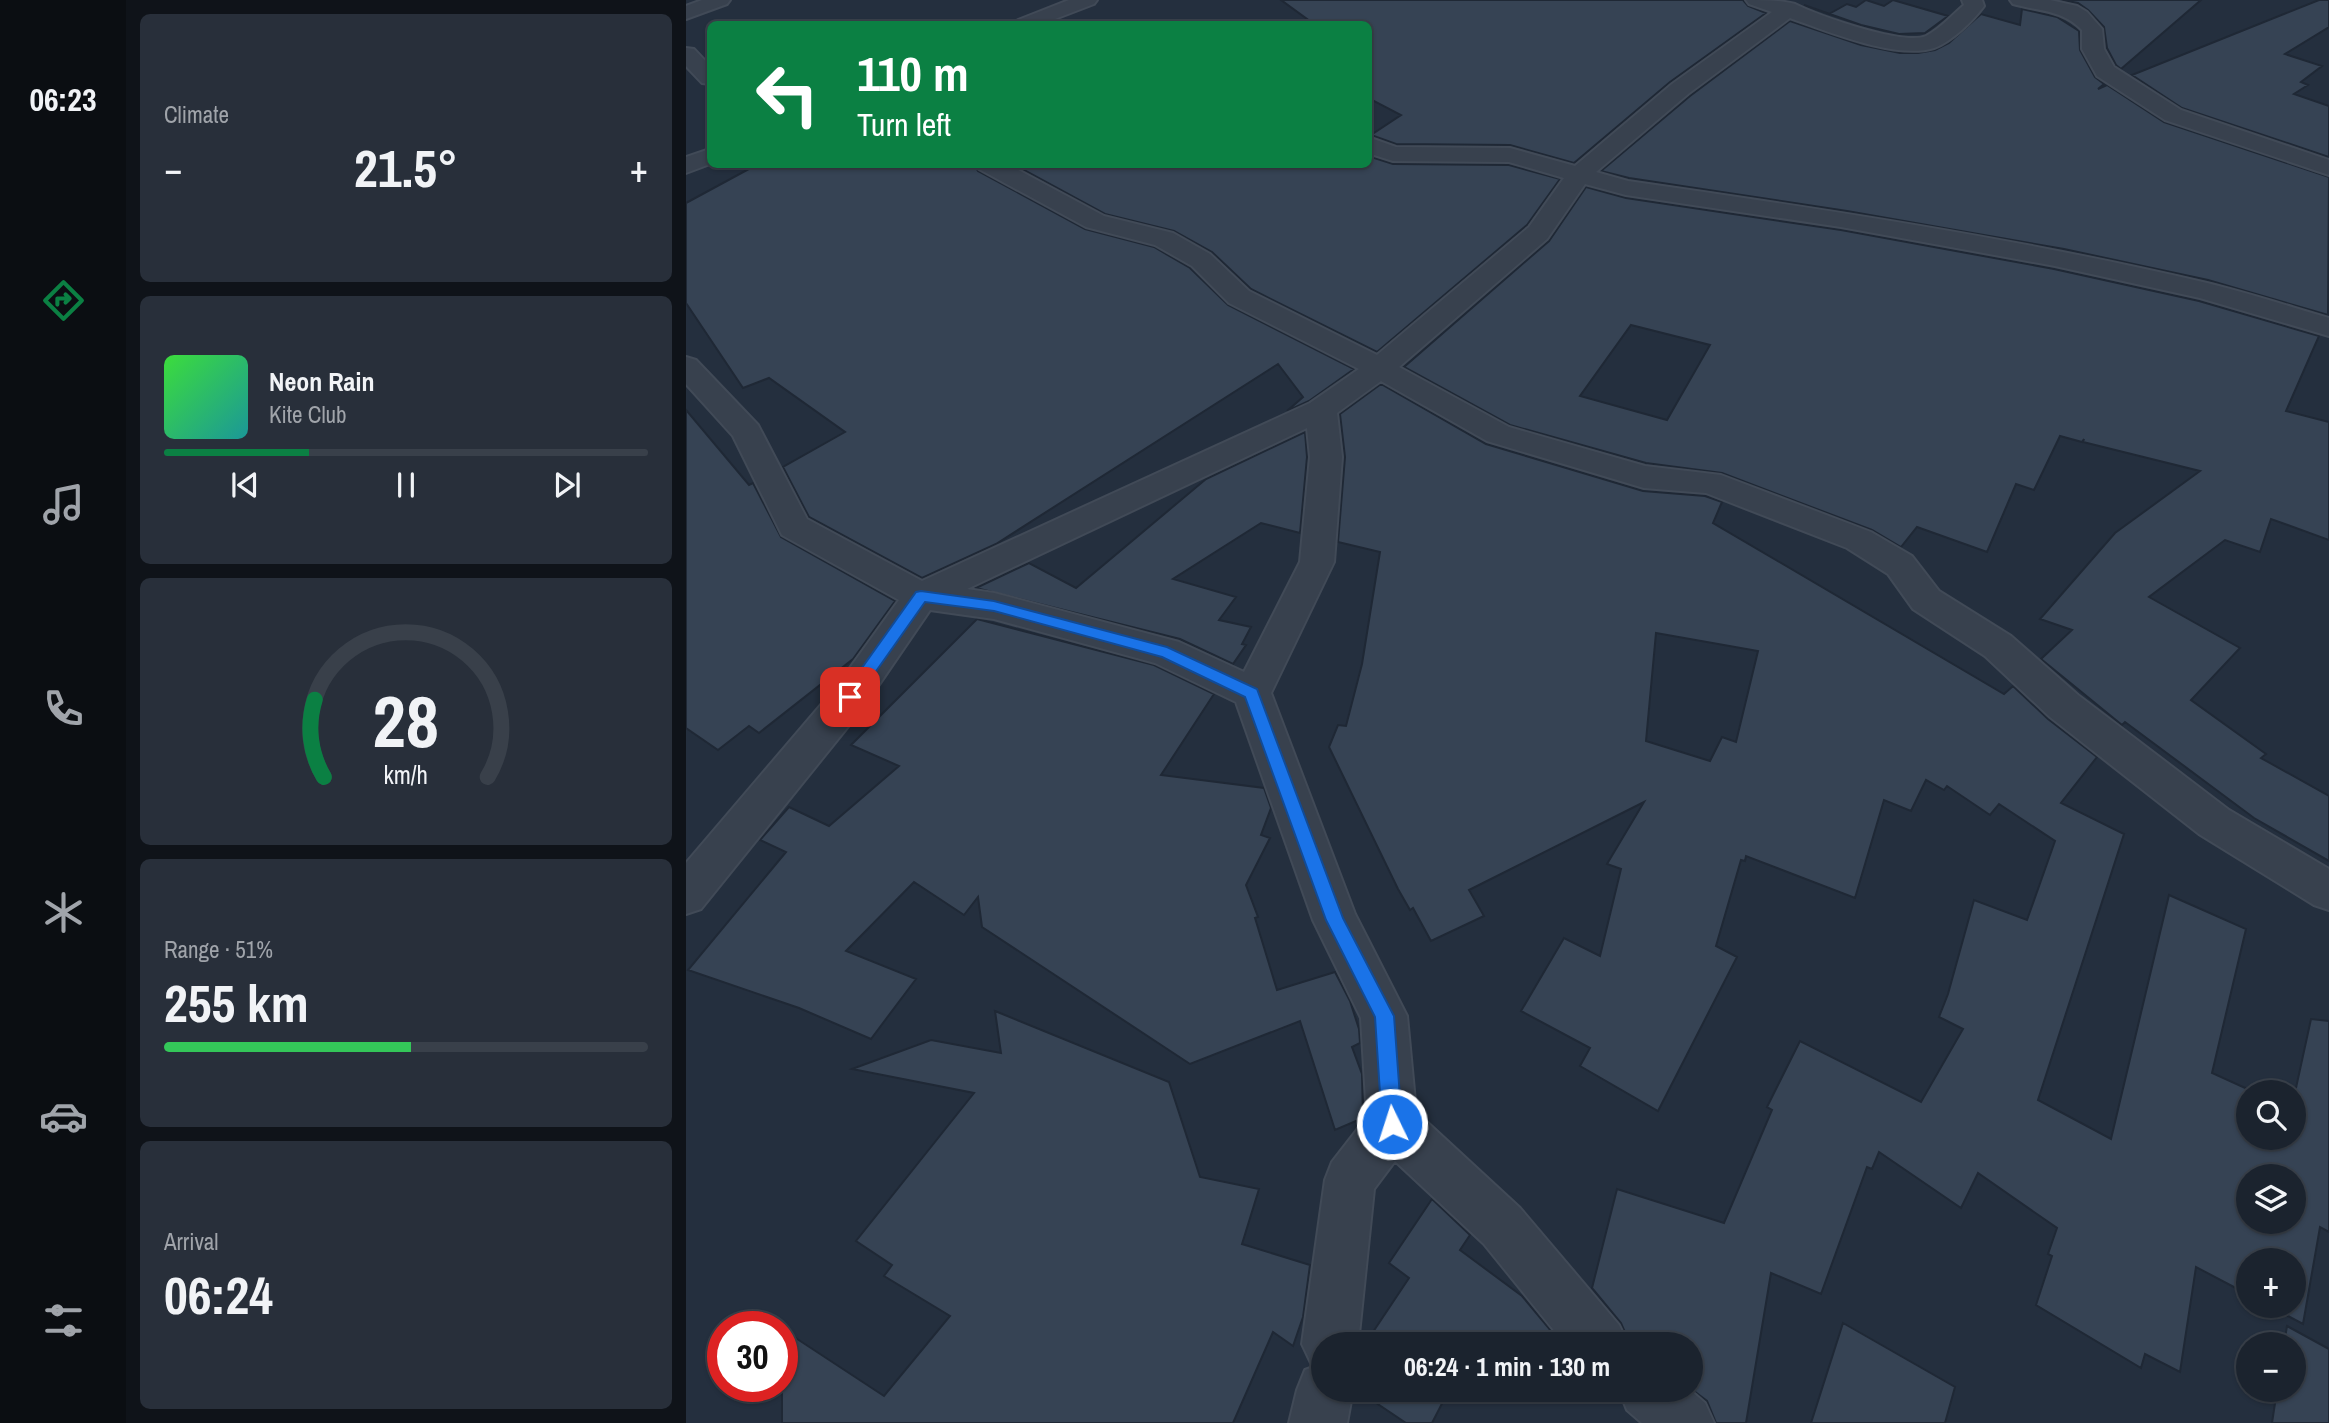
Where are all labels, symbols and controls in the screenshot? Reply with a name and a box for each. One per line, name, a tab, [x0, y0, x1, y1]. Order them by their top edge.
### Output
text: 110 m	[857, 40, 969, 106]
icon: left	[742, 49, 833, 140]
text: 06:23	[29, 78, 97, 121]
text: Climate	[164, 99, 229, 130]
text: Turn left	[857, 103, 951, 146]
text: 21.5°	[354, 133, 458, 203]
text: −	[164, 143, 182, 194]
text: +	[630, 143, 648, 194]
icon: directions	[39, 276, 88, 325]
text: Neon Rain	[269, 364, 374, 399]
text: Kite Club	[269, 399, 347, 430]
icon: previous	[226, 466, 264, 504]
icon: pause	[387, 466, 425, 504]
icon: next	[548, 466, 586, 504]
icon: music	[39, 480, 88, 529]
pin	[820, 667, 880, 727]
text: 28	[373, 673, 439, 771]
icon: arrive	[831, 678, 869, 716]
icon: phone	[39, 684, 88, 733]
text: km/h	[384, 758, 428, 792]
icon: climate	[39, 888, 88, 937]
text: Range · 51%	[164, 934, 273, 965]
text: 255 km	[164, 968, 309, 1038]
map controls	[2236, 1080, 2306, 1402]
button: search	[2236, 1080, 2306, 1150]
position arrow	[1355, 1087, 1429, 1161]
icon: car	[39, 1092, 88, 1141]
button: layers	[2236, 1164, 2306, 1234]
text: Arrival	[164, 1226, 219, 1257]
button: +	[2236, 1248, 2306, 1318]
text: 06:24	[164, 1260, 273, 1330]
icon: filters	[39, 1296, 88, 1345]
speed limit sign: 30	[707, 1311, 798, 1402]
button: −	[2236, 1332, 2306, 1402]
text: 06:24 · 1 min · 130 m	[1404, 1349, 1610, 1384]

